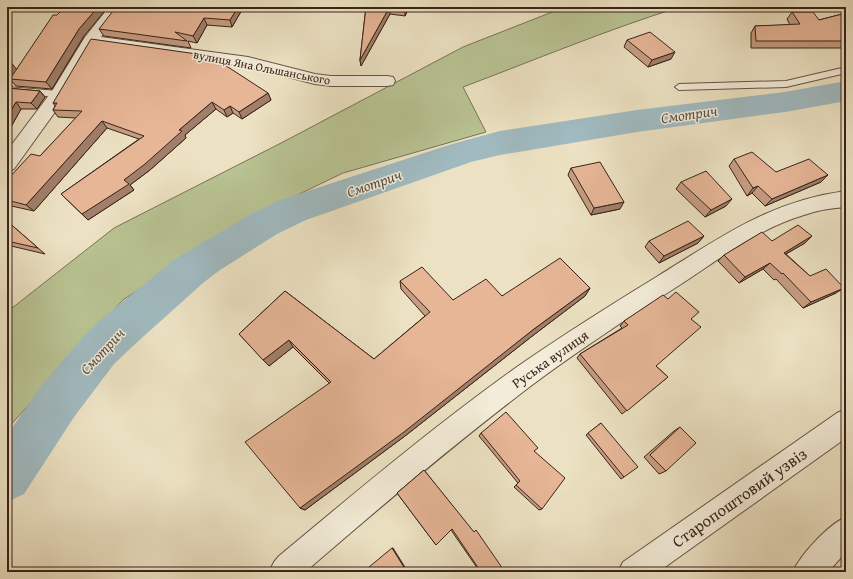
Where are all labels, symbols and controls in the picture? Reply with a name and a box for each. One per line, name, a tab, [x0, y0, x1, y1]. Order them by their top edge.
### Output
street label: вулиця Яна Ольшанського	[192, 45, 332, 89]
water label: Смотрич	[659, 100, 719, 128]
water label: Смотрич	[344, 164, 404, 202]
water label: Смотрич	[75, 323, 129, 379]
street label: Руська вулиця	[508, 325, 592, 393]
street label: Старопоштовий узвіз	[666, 441, 812, 553]

